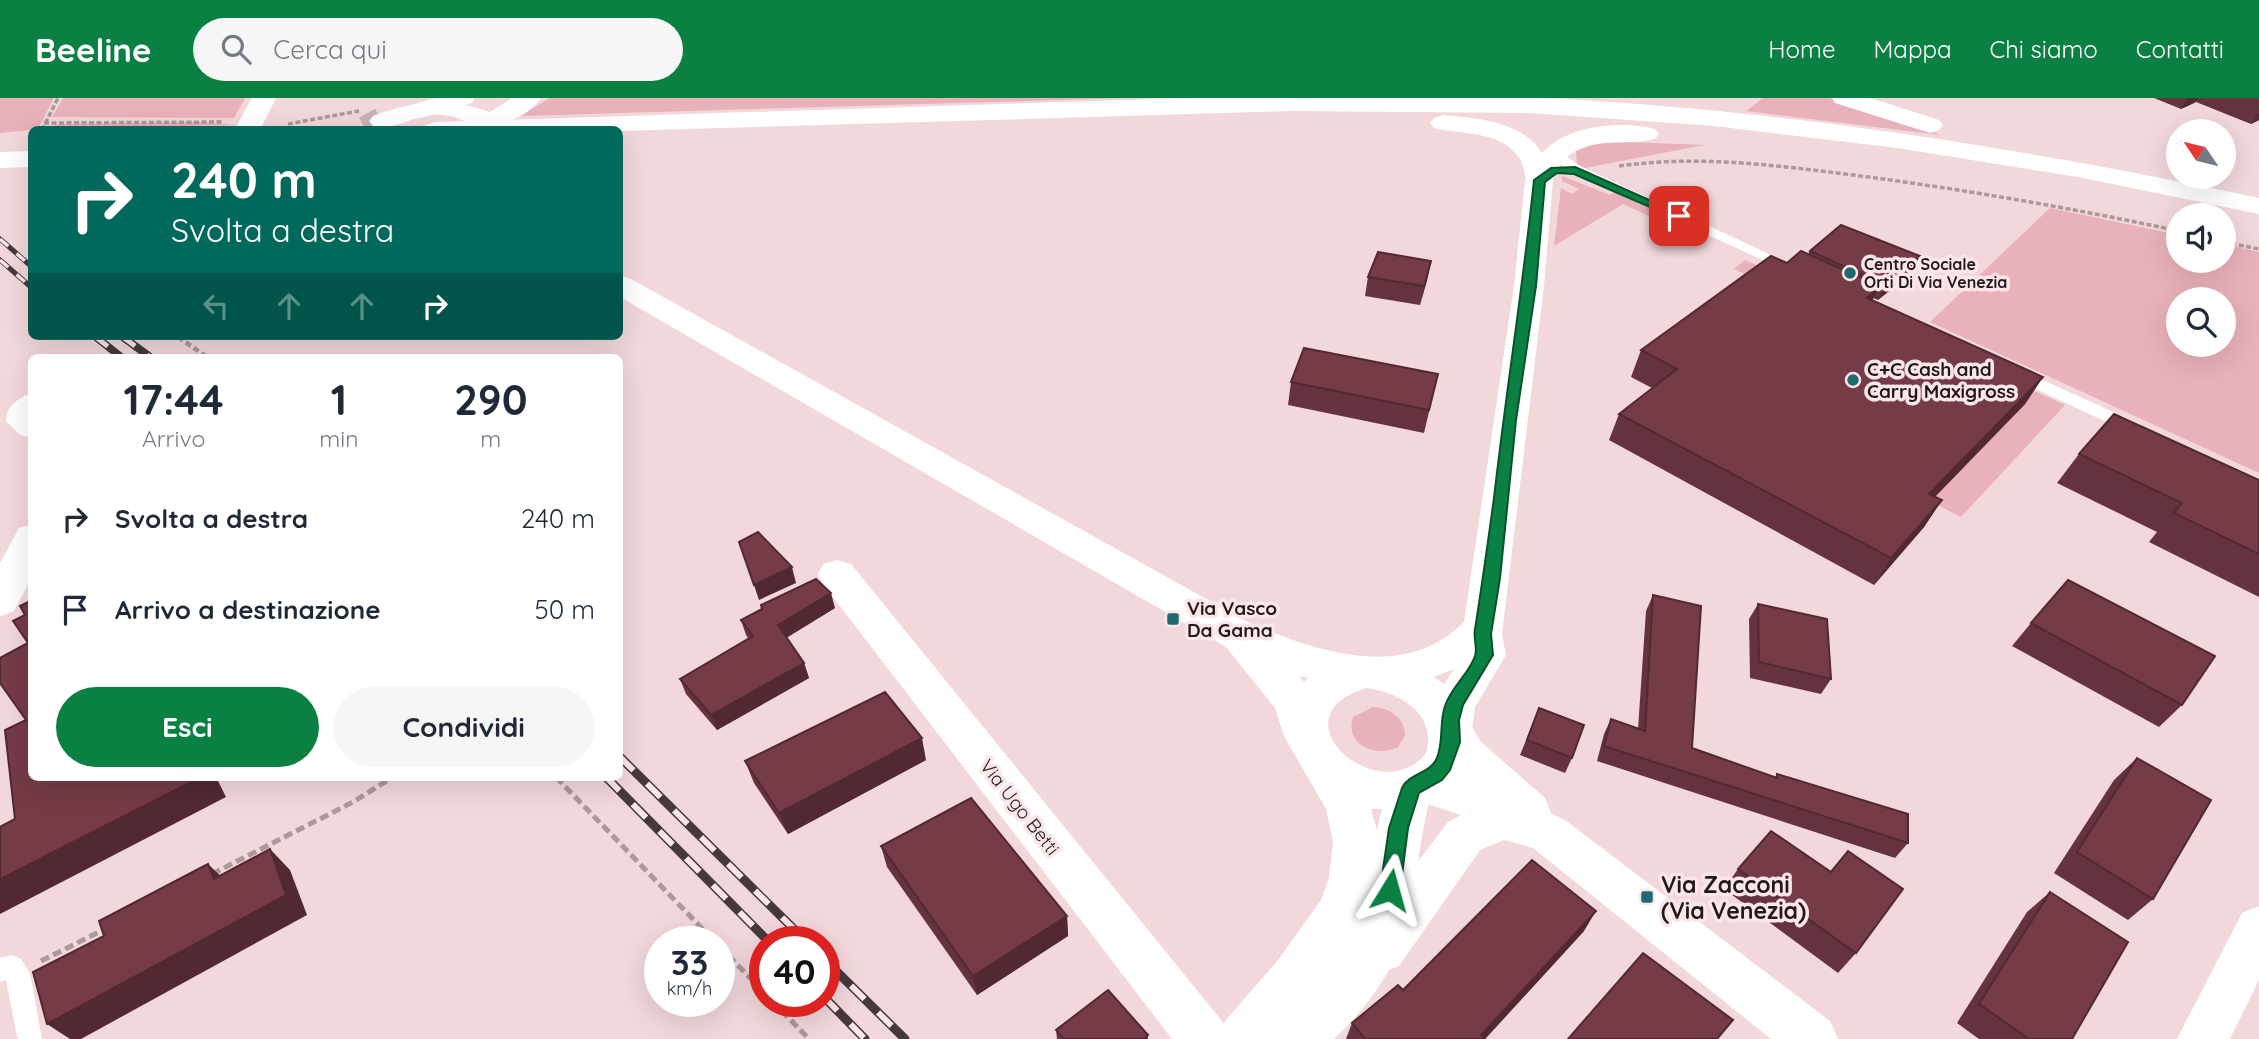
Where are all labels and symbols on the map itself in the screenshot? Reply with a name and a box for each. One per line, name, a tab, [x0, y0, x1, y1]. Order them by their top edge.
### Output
north arrow	[2166, 119, 2236, 189]
pin	[1649, 186, 1709, 246]
place label: Centro Sociale Orti Di Via Venezia	[1864, 254, 2007, 292]
marker: Centro Sociale Orti Di Via Venezia	[1842, 265, 1858, 281]
place label: C+C Cash and Carry Maxigross	[1867, 357, 2015, 403]
marker: C+C Cash and Carry Maxigross	[1845, 372, 1861, 388]
place label: Via Vasco Da Gama	[1187, 596, 1277, 642]
marker: Via Vasco Da Gama	[1165, 611, 1181, 627]
street label: Via Ugo Betti	[975, 754, 1065, 860]
position arrow	[1353, 853, 1427, 927]
place label: Via Zacconi (Via Venezia)	[1661, 870, 1806, 925]
marker: Via Zacconi (Via Venezia)	[1639, 889, 1655, 905]
speed limit sign: 40	[749, 926, 840, 1017]

